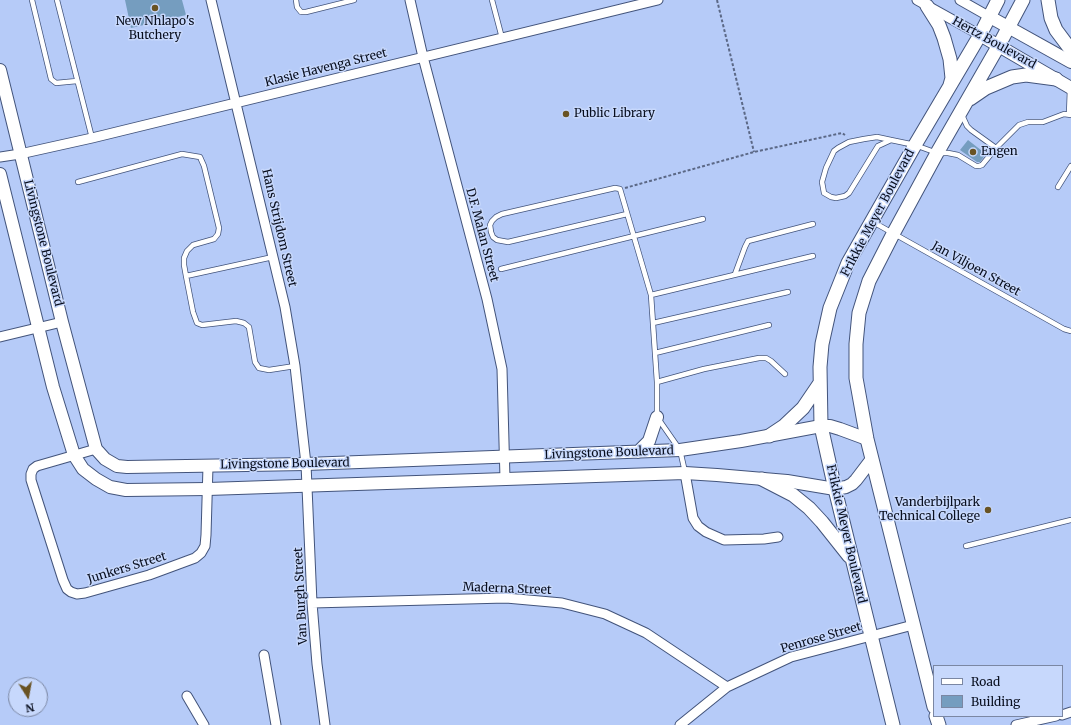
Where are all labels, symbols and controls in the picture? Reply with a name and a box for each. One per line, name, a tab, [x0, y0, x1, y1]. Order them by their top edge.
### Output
marker: New Nhlapo's Butchery	[150, 3, 160, 13]
street label: Hertz Boulevard	[950, 14, 1038, 72]
place label: New Nhlapo's Butchery	[116, 15, 194, 43]
street label: Klasie Havenga Street	[264, 46, 388, 90]
place label: Public Library	[574, 107, 655, 121]
marker: Public Library	[561, 109, 571, 119]
place label: Engen	[981, 145, 1018, 159]
street label: Frikkie Meyer Boulevard	[838, 147, 918, 279]
marker: Engen	[968, 147, 978, 157]
street label: Hans Strijdom Street	[258, 168, 300, 288]
street label: Livingstone Boulevard	[20, 178, 66, 308]
street label: D.F. Malan Street	[463, 186, 501, 284]
street label: Jan Viljoen Street	[929, 239, 1023, 299]
street label: Livingstone Boulevard	[544, 444, 674, 462]
street label: Livingstone Boulevard	[220, 456, 350, 472]
street label: Frikkie Meyer Boulevard	[823, 463, 869, 605]
place label: Vanderbijlpark Technical College	[879, 496, 980, 524]
marker: Vanderbijlpark Technical College	[983, 505, 993, 515]
street label: Van Burgh Street	[291, 547, 311, 645]
street label: Junkers Street	[86, 549, 168, 587]
street label: Maderna Street	[462, 580, 552, 598]
street label: Penrose Street	[779, 620, 863, 656]
legend	[933, 665, 1063, 717]
text: Road	[971, 674, 1000, 689]
north arrow	[8, 677, 48, 717]
text: Building	[971, 694, 1020, 709]
text: N	[24, 700, 36, 715]

